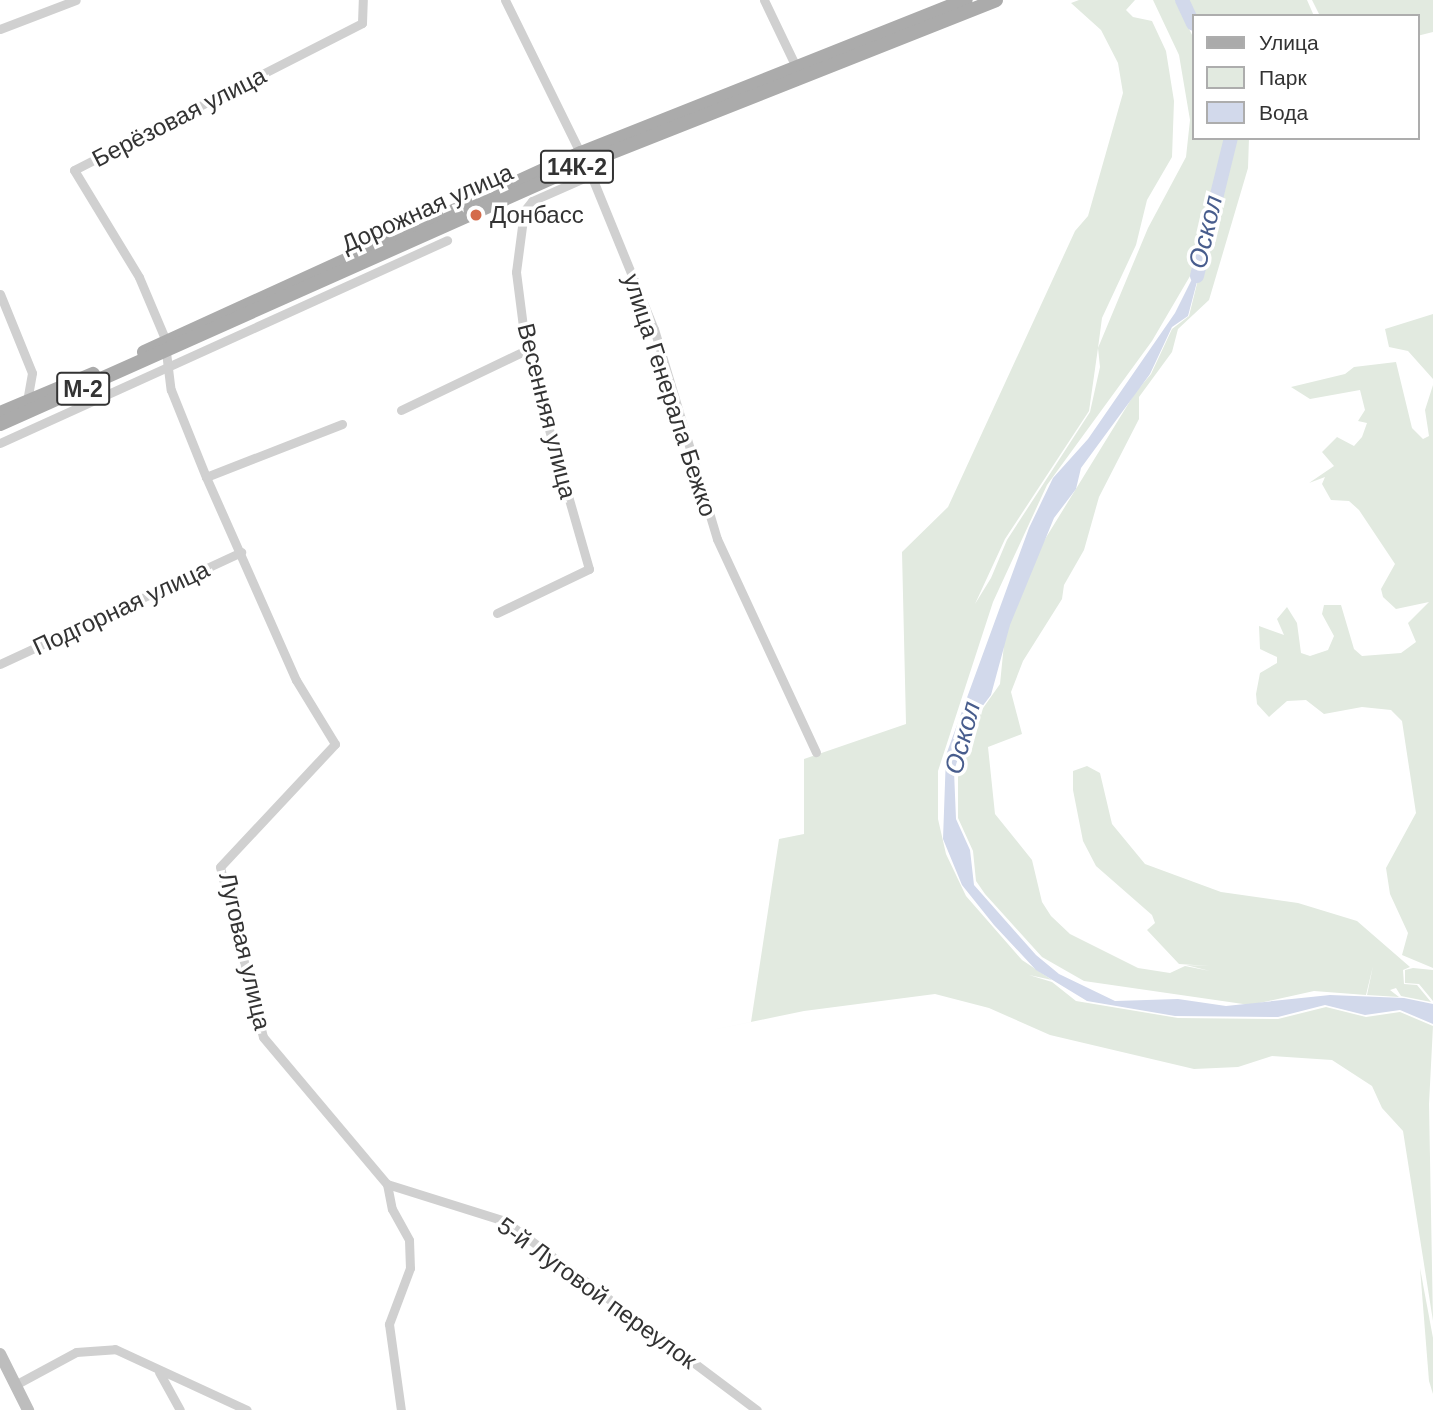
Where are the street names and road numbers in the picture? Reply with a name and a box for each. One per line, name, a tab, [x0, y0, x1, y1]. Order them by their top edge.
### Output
street label: Берёзовая улица	[87, 61, 271, 173]
road number: 14К-2	[538, 148, 616, 186]
street label: Дорожная улица	[337, 157, 517, 259]
street label: улица Генерала Бежко	[617, 270, 723, 520]
street label: Весенняя улица	[511, 320, 583, 502]
road number: М-2	[55, 370, 111, 408]
street label: Подгорная улица	[28, 555, 214, 661]
street label: Луговая улица	[213, 869, 277, 1033]
street label: 5-й Луговой переулок	[492, 1211, 702, 1375]

